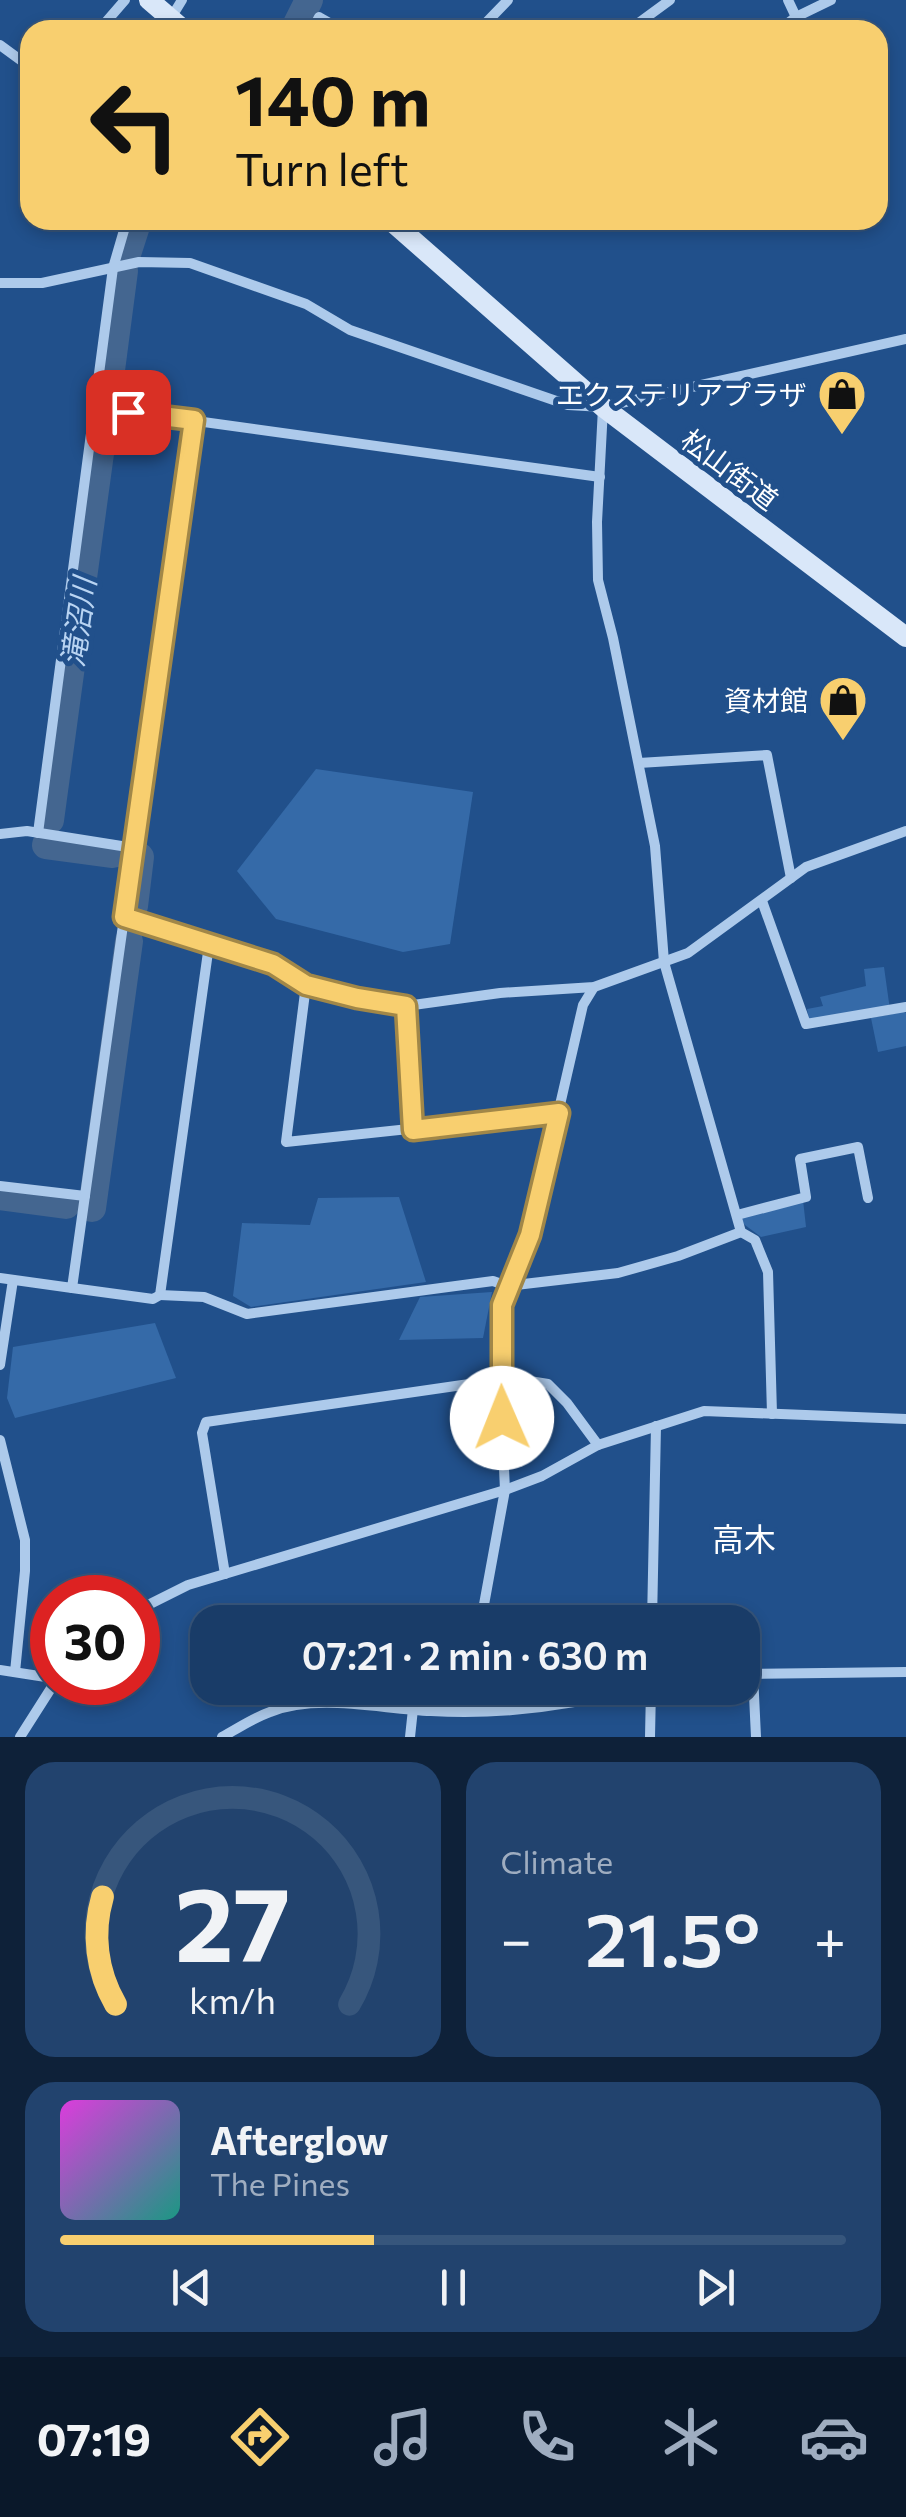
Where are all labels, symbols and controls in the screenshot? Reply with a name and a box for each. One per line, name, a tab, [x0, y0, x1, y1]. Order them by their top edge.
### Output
text: 140 m	[235, 55, 431, 140]
icon: left	[70, 60, 200, 190]
text: Turn left	[235, 140, 409, 195]
shop icon: エクステリアプラザ	[816, 368, 868, 436]
pin	[86, 370, 171, 455]
place label: エクステリアプラザ	[556, 377, 807, 411]
icon: arrive	[101, 385, 156, 440]
street label: 松山街道	[675, 422, 785, 516]
water label: 滝沼川	[52, 572, 102, 669]
shop icon: 資材館	[817, 674, 869, 742]
place label: 資材館	[724, 683, 808, 717]
position arrow	[450, 1366, 554, 1470]
district label: 高木	[712, 1518, 776, 1558]
speed limit sign: 30	[30, 1575, 160, 1705]
text: 07:21 · 2 min · 630 m	[302, 1631, 648, 1678]
text: Climate	[501, 1841, 613, 1881]
text: 27	[175, 1856, 291, 1983]
text: 21.5°	[585, 1891, 760, 1982]
text: −	[501, 1904, 532, 1971]
text: +	[814, 1904, 846, 1971]
text: km/h	[189, 1978, 276, 2021]
text: Afterglow	[210, 2116, 388, 2163]
text: The Pines	[210, 2163, 350, 2203]
icon: previous	[164, 2260, 219, 2315]
icon: pause	[426, 2260, 481, 2315]
icon: next	[688, 2260, 743, 2315]
icon: directions	[225, 2402, 295, 2472]
icon: music	[368, 2402, 438, 2472]
icon: phone	[512, 2402, 582, 2472]
icon: climate	[656, 2402, 726, 2472]
icon: car	[799, 2402, 869, 2472]
text: 07:19	[37, 2410, 151, 2465]

